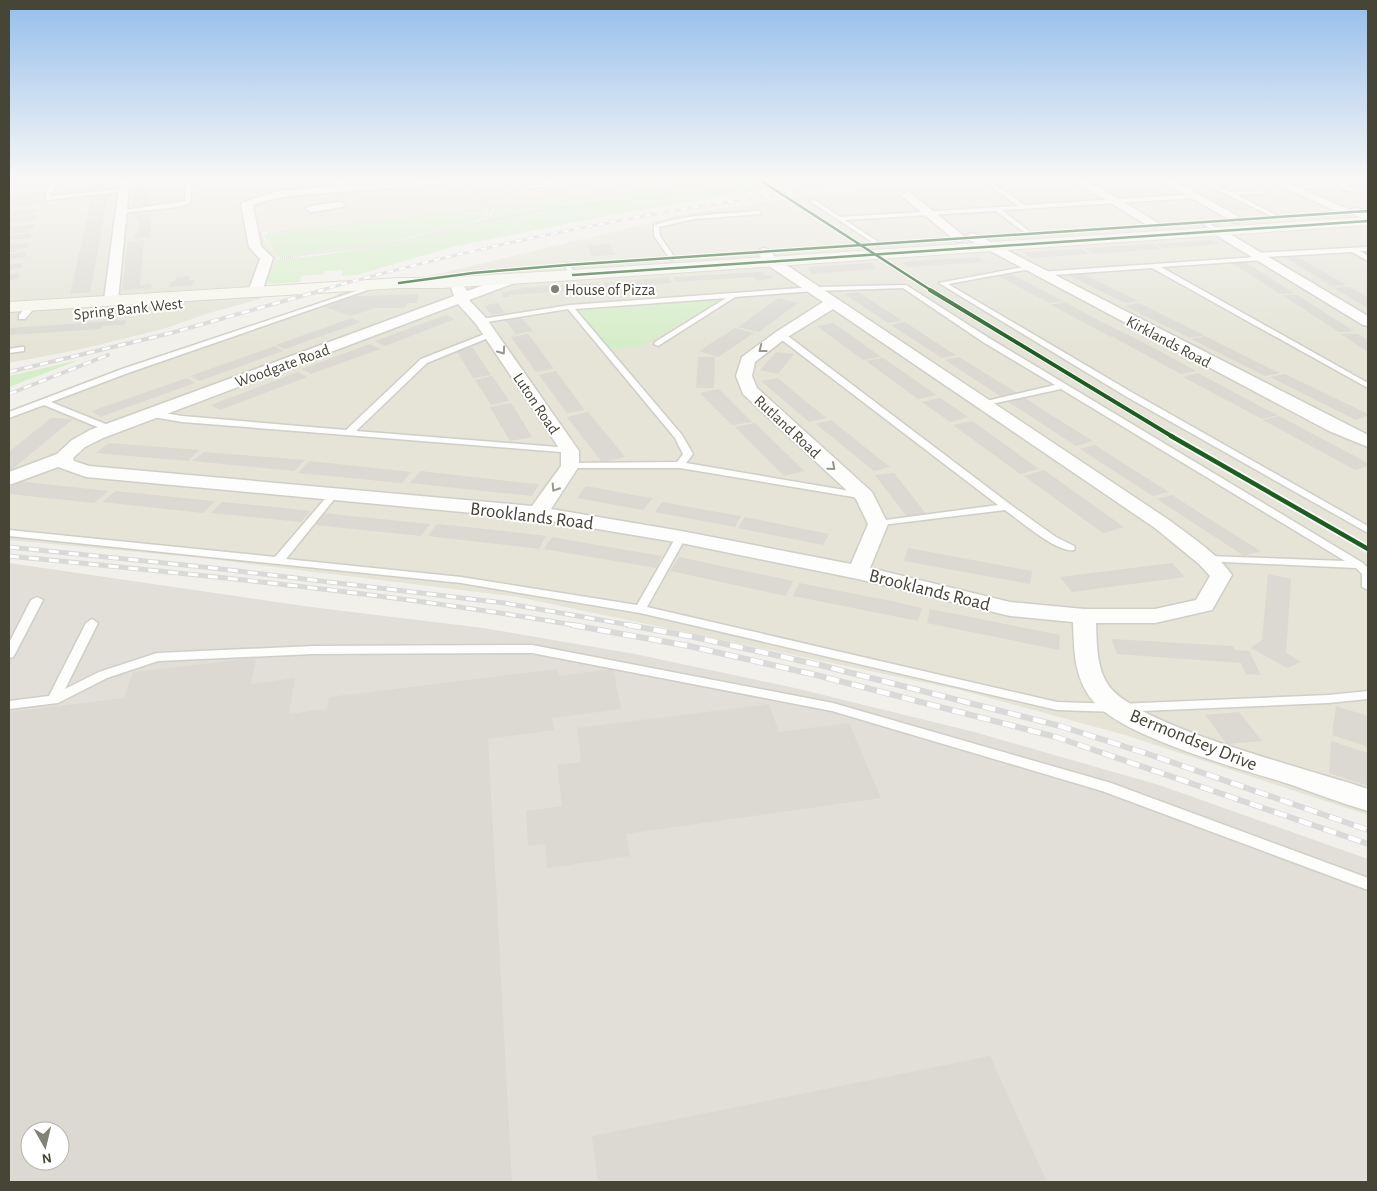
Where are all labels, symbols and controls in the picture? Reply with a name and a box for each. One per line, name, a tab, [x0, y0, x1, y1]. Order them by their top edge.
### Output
place label: House of Pizza	[565, 282, 655, 298]
marker: House of Pizza	[549, 283, 561, 295]
street label: Spring Bank West	[73, 295, 183, 323]
street label: Kirklands Road	[1124, 313, 1213, 371]
street label: Woodgate Road	[233, 341, 332, 390]
one-way arrow	[759, 344, 768, 353]
one-way arrow	[496, 345, 505, 355]
street label: Luton Road	[510, 370, 562, 437]
street label: Rutland Road	[751, 392, 824, 461]
one-way arrow	[827, 461, 836, 470]
one-way arrow	[552, 483, 561, 492]
street label: Brooklands Road	[469, 499, 595, 534]
street label: Brooklands Road	[867, 566, 992, 615]
street label: Bermondsey Drive	[1127, 706, 1260, 775]
north arrow	[20, 1121, 70, 1171]
text: N	[41, 1150, 52, 1165]

